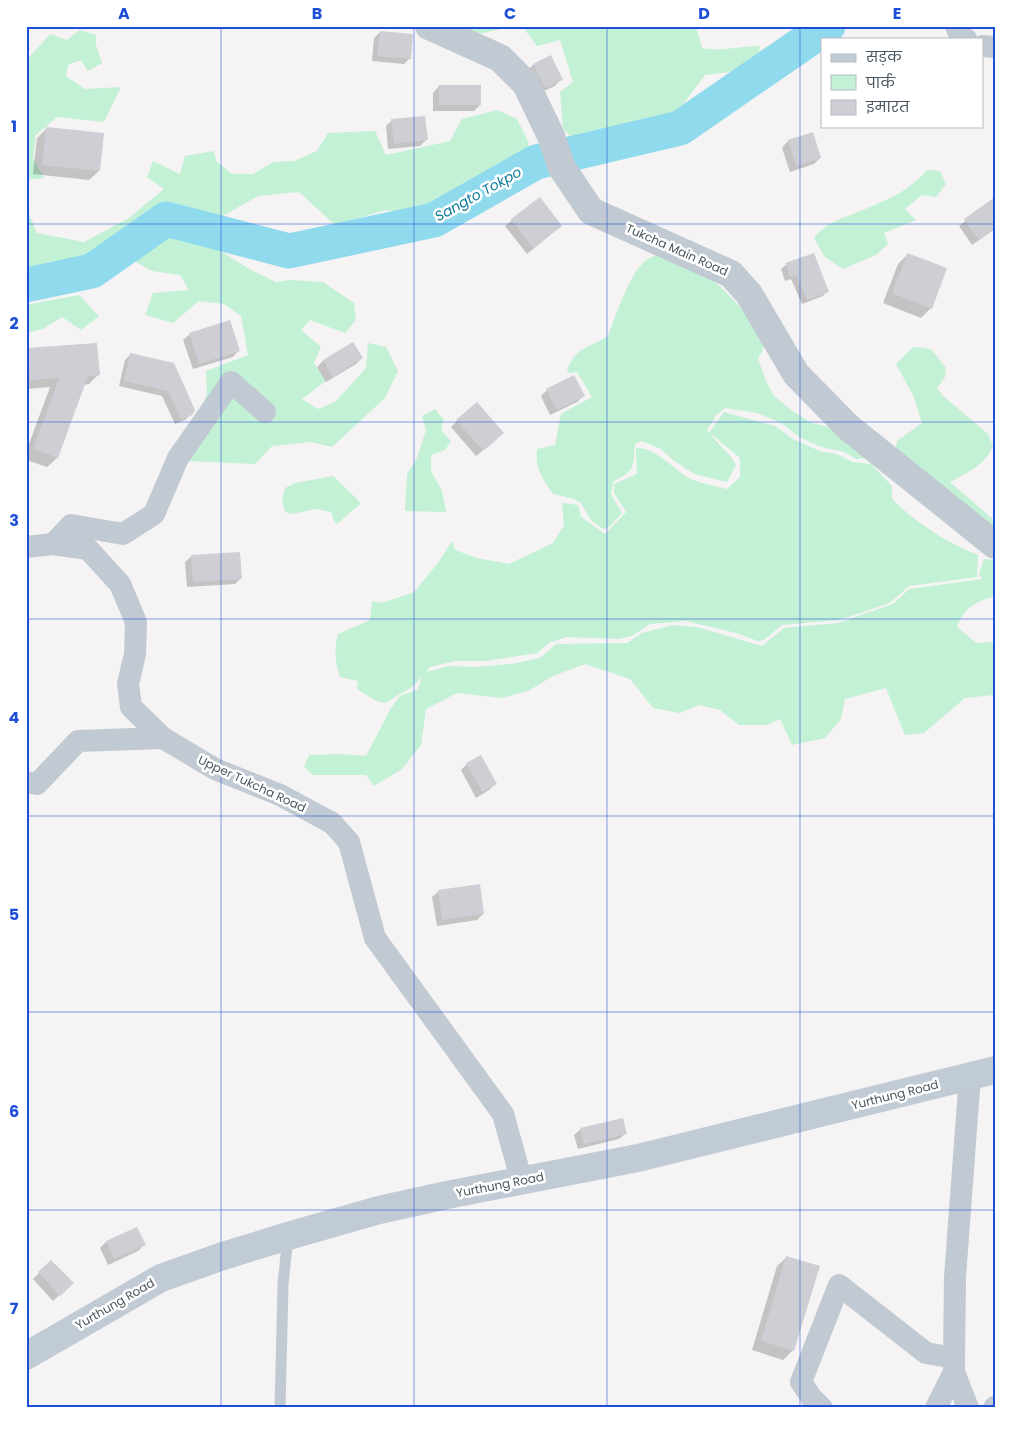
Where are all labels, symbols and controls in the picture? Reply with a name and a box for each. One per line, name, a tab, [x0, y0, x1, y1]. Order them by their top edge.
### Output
text: A	[118, 2, 130, 25]
text: B	[312, 2, 322, 25]
text: C	[504, 2, 516, 25]
text: D	[698, 2, 710, 25]
text: E	[893, 2, 901, 25]
legend	[821, 38, 984, 128]
text: सड़क	[865, 46, 903, 67]
text: पार्क	[865, 72, 896, 93]
text: इमारत	[865, 96, 910, 117]
text: 1	[11, 115, 17, 138]
water label: Sangto Tokpo	[431, 162, 525, 226]
street label: Tukcha Main Road	[623, 219, 731, 280]
text: 2	[9, 312, 19, 335]
text: 3	[9, 509, 19, 532]
text: 4	[9, 706, 20, 729]
street label: Upper Tukcha Road	[195, 751, 309, 816]
text: 5	[9, 903, 19, 926]
street label: Yurthung Road	[850, 1075, 940, 1114]
text: 6	[9, 1100, 19, 1123]
street label: Yurthung Road	[455, 1168, 545, 1201]
street label: Yurthung Road	[72, 1274, 158, 1333]
text: 7	[10, 1297, 19, 1320]

